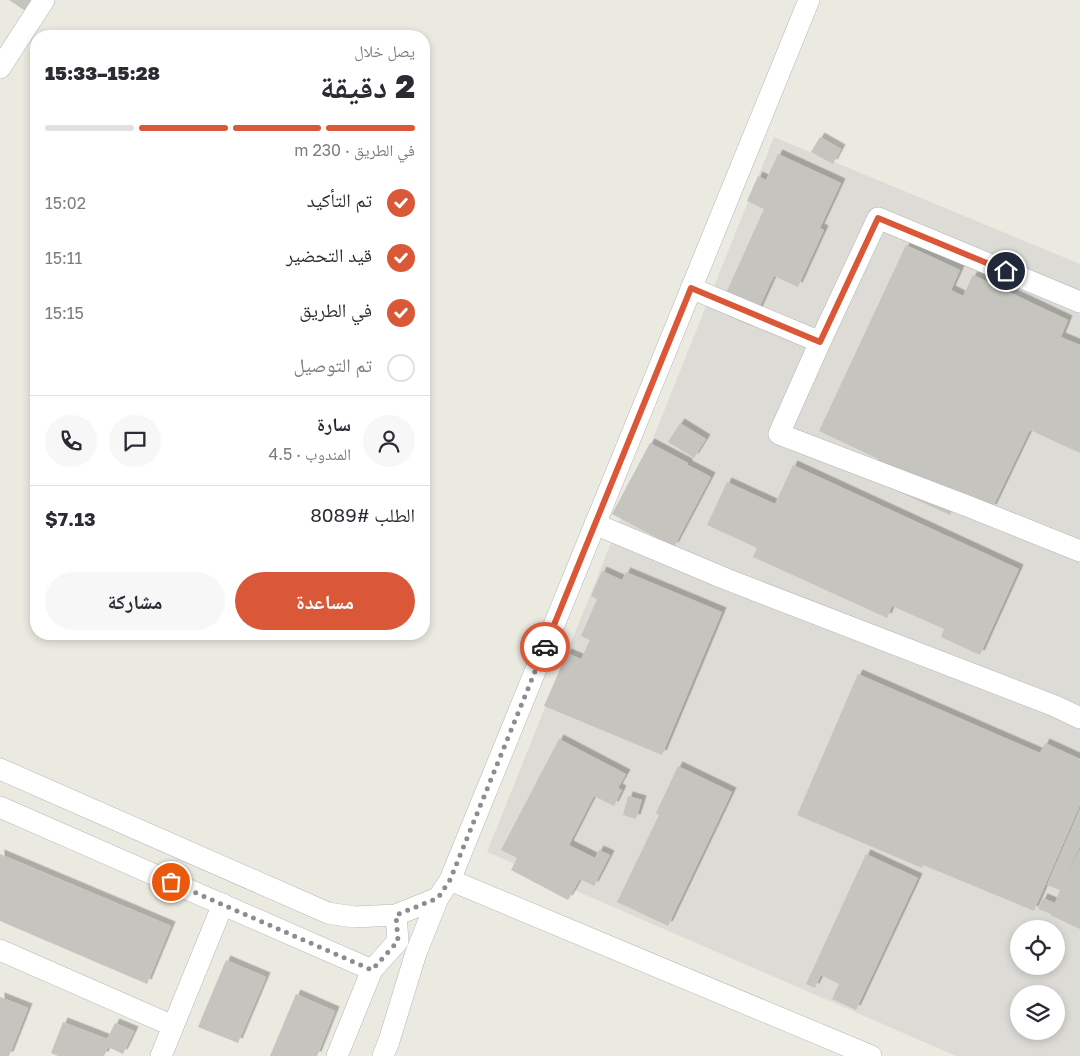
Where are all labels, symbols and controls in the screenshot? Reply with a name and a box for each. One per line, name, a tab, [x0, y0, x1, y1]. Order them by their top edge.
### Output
text: يصل خلال	[354, 41, 415, 61]
text: 15:28–15:33	[45, 61, 160, 84]
text: 2 دقيقة	[320, 67, 415, 105]
text: في الطريق · 230 m	[294, 140, 415, 160]
text: تم التأكيد	[307, 188, 372, 211]
icon: check	[387, 189, 415, 217]
text: 15:02	[45, 193, 86, 213]
text: قيد التحضير	[286, 243, 372, 266]
icon: check	[387, 244, 415, 272]
text: 15:11	[45, 248, 82, 268]
pin	[985, 250, 1027, 292]
icon: home	[992, 257, 1020, 285]
text: في الطريق	[299, 298, 372, 321]
icon: check	[387, 299, 415, 327]
text: 15:15	[45, 303, 84, 323]
text: تم التوصيل	[293, 353, 372, 376]
text: سارة	[317, 412, 351, 435]
button: phone	[45, 415, 97, 467]
button: chat	[109, 415, 161, 467]
button: person	[363, 415, 415, 467]
text: المندوب · 4.5	[268, 444, 351, 464]
text: الطلب #8089	[310, 503, 415, 526]
text: $7.13	[45, 507, 96, 530]
button: مشاركة	[45, 572, 225, 630]
button: مساعدة	[235, 572, 415, 630]
courier	[520, 622, 570, 672]
icon: car	[531, 633, 559, 661]
pin	[150, 861, 192, 903]
icon: bag	[157, 868, 185, 896]
map controls	[1010, 920, 1065, 1040]
button: locate	[1010, 920, 1065, 975]
button: layers	[1010, 985, 1065, 1040]

